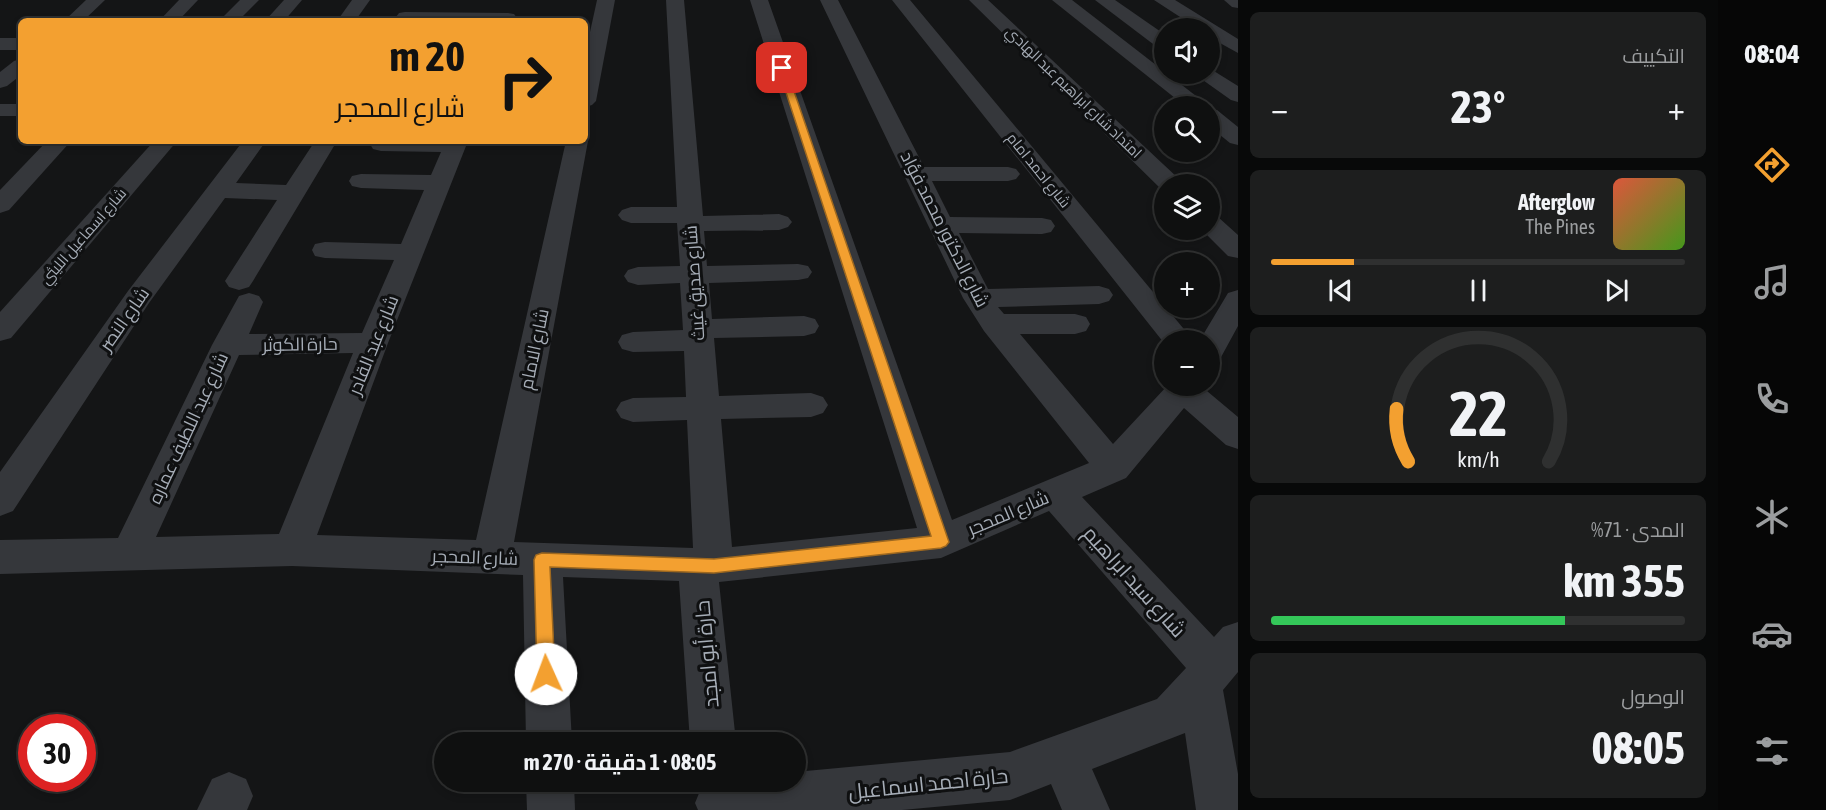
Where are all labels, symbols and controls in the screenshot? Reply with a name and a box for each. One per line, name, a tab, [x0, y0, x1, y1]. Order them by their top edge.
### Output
map controls	[1154, 18, 1220, 396]
button: sound	[1154, 18, 1220, 84]
street label: امتداد شارع ابراهيم عبد الهادي	[1000, 23, 1145, 164]
text: 20 m	[390, 32, 465, 80]
text: 08:04	[1744, 38, 1800, 69]
icon: right	[486, 42, 564, 120]
pin	[756, 42, 807, 93]
text: التكييف	[1622, 44, 1685, 67]
icon: arrive	[765, 51, 798, 84]
text: 23°	[1451, 81, 1505, 133]
text: −	[1271, 89, 1288, 127]
text: +	[1668, 89, 1685, 127]
text: شارع المحجر	[335, 92, 465, 123]
button: search	[1154, 96, 1220, 162]
street label: شارع احمد امام	[1001, 129, 1074, 213]
icon: directions	[1751, 144, 1793, 186]
street label: شارع الدكتور محمد فؤاد	[895, 147, 993, 311]
button: layers	[1154, 174, 1220, 240]
street label: شارع اسماعيل الليثي	[37, 184, 132, 290]
text: Afterglow	[1518, 189, 1595, 215]
text: The Pines	[1525, 215, 1595, 238]
street label: شارع صديق غيث	[679, 224, 711, 341]
button: +	[1154, 252, 1220, 318]
icon: music	[1751, 261, 1793, 303]
icon: previous	[1324, 274, 1357, 307]
icon: pause	[1462, 274, 1495, 307]
icon: next	[1600, 274, 1633, 307]
street label: شارع النصر	[94, 283, 155, 357]
street label: شارع عبد القادر	[343, 292, 404, 399]
street label: شارع الامام	[515, 307, 555, 392]
button: −	[1154, 330, 1220, 396]
street label: حارة الكوثر	[261, 333, 338, 356]
street label: شارع عبد اللطيف عماره	[144, 349, 234, 508]
text: 22	[1449, 378, 1507, 449]
icon: phone	[1751, 378, 1793, 420]
text: km/h	[1457, 447, 1499, 472]
street label: شارع المحجر	[963, 486, 1053, 542]
icon: climate	[1751, 496, 1793, 538]
text: المدى · 71%	[1591, 518, 1685, 541]
street label: شارع سيد ابراهيم	[1077, 521, 1191, 643]
street label: شارع المحجر	[430, 545, 519, 571]
text: 355 km	[1563, 555, 1685, 607]
street label: حارة أبو امجد	[689, 599, 724, 709]
icon: car	[1751, 613, 1793, 655]
position arrow	[514, 642, 578, 706]
text: الوصول	[1621, 685, 1685, 708]
speed limit sign: 30	[18, 714, 96, 792]
text: 08:05	[1591, 722, 1685, 774]
icon: filters	[1751, 730, 1793, 772]
text: 08:05 · 1 دقيقة · 270 m	[524, 749, 716, 775]
street label: حارة احمد اسماعيل	[847, 763, 1009, 805]

